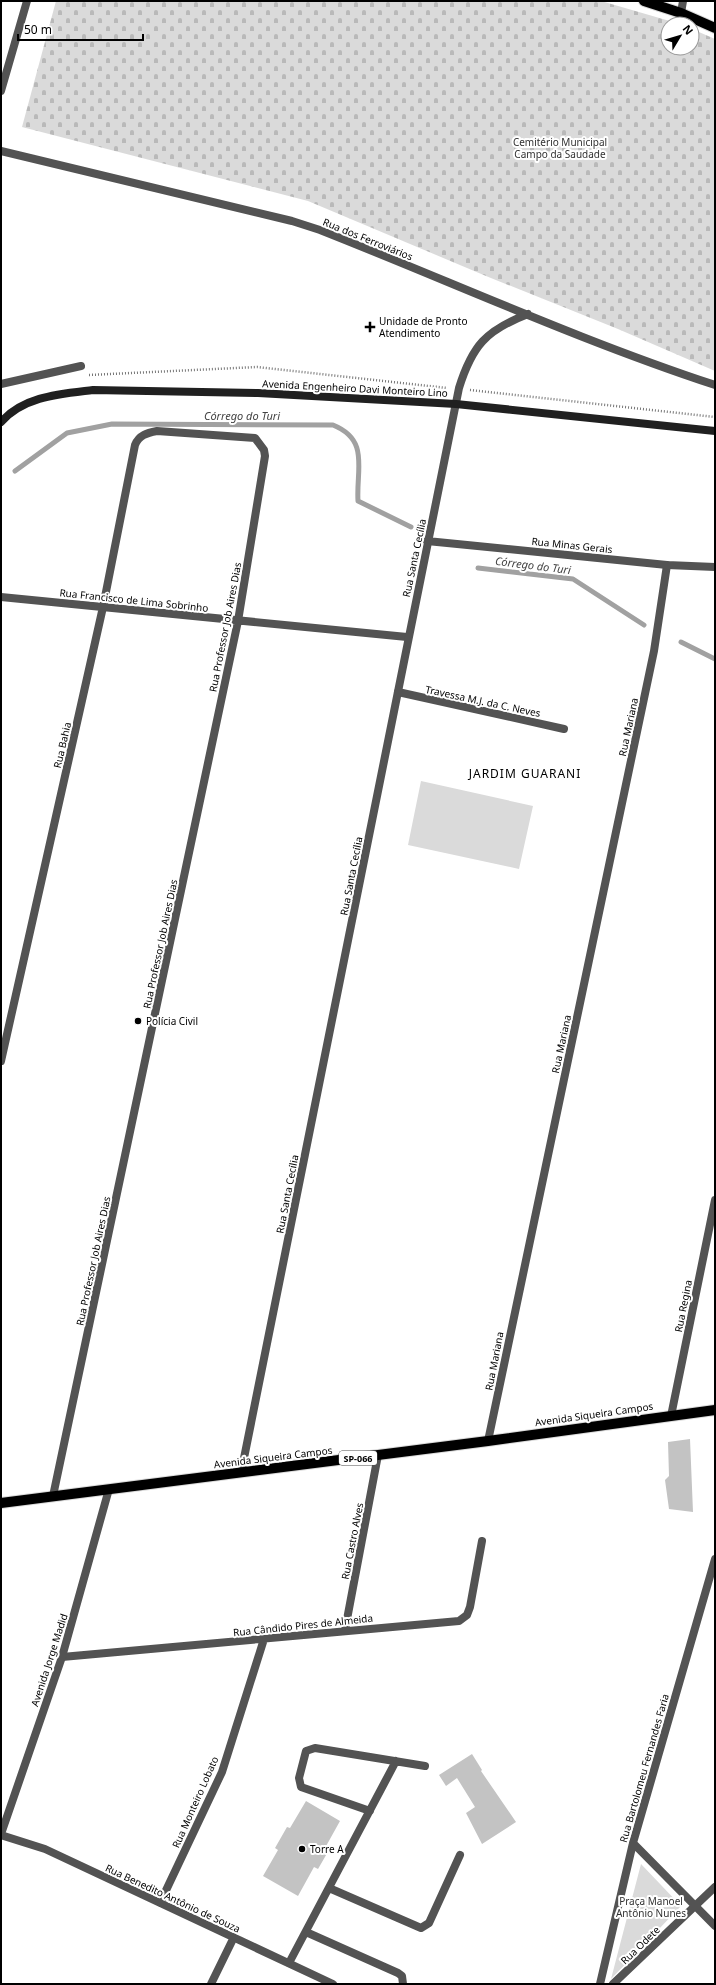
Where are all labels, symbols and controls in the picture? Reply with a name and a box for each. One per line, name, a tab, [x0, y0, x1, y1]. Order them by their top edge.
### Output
scale bar	[18, 16, 143, 42]
north arrow	[660, 16, 700, 56]
text: 50 m	[24, 21, 52, 38]
text: N	[680, 21, 697, 38]
park label: Cemitério Municipal Campo da Saudade	[513, 135, 607, 161]
street label: Rua dos Ferroviários	[321, 215, 415, 264]
place label: Unidade de Pronto Atendimento	[379, 314, 467, 340]
marker: Unidade de Pronto Atendimento	[364, 321, 376, 333]
street label: Avenida Engenheiro Davi Monteiro Lino	[262, 376, 448, 400]
water label: Córrego do Turi	[204, 408, 280, 423]
street label: Rua Santa Cecília	[399, 518, 429, 598]
street label: Rua Minas Gerais	[531, 534, 613, 556]
water label: Córrego do Turi	[494, 553, 572, 577]
street label: Rua Professor Job Aires Dias	[206, 561, 244, 693]
street label: Rua Francisco de Lima Sobrinho	[59, 585, 209, 615]
street label: Travessa M.J. da C. Neves	[424, 682, 542, 720]
street label: Rua Mariana	[615, 696, 641, 758]
street label: Rua Bahia	[50, 720, 74, 770]
district label: JARDIM GUARANI	[468, 765, 581, 782]
street label: Rua Santa Cecília	[337, 835, 365, 917]
street label: Rua Professor Job Aires Dias	[139, 878, 181, 1010]
street label: Rua Mariana	[548, 1013, 574, 1075]
place label: Polícia Civil	[146, 1014, 198, 1028]
marker: Polícia Civil	[133, 1016, 143, 1026]
street label: Rua Santa Cecília	[273, 1153, 301, 1235]
street label: Rua Professor Job Aires Dias	[72, 1195, 114, 1327]
street label: Rua Regina	[671, 1279, 695, 1333]
street label: Rua Mariana	[481, 1331, 507, 1391]
street label: Avenida Siqueira Campos	[534, 1399, 654, 1429]
street label: Avenida Siqueira Campos	[213, 1443, 333, 1471]
road number: SP-066	[339, 1451, 377, 1465]
street label: Rua Castro Alves	[338, 1501, 366, 1581]
street label: Rua Cândido Pires de Almeida	[232, 1611, 374, 1639]
street label: Avenida Jorge Madid	[27, 1612, 71, 1708]
street label: Rua Bartolomeu Fernandes Faria	[616, 1692, 672, 1844]
street label: Rua Monteiro Lobato	[168, 1754, 222, 1850]
place label: Torre A	[310, 1842, 344, 1856]
marker: Torre A	[297, 1844, 307, 1854]
street label: Rua Benedito Antônio de Souza	[103, 1860, 243, 1936]
park label: Praça Manoel Antônio Nunes	[616, 1894, 686, 1920]
street label: Rua Odete	[617, 1923, 663, 1967]

